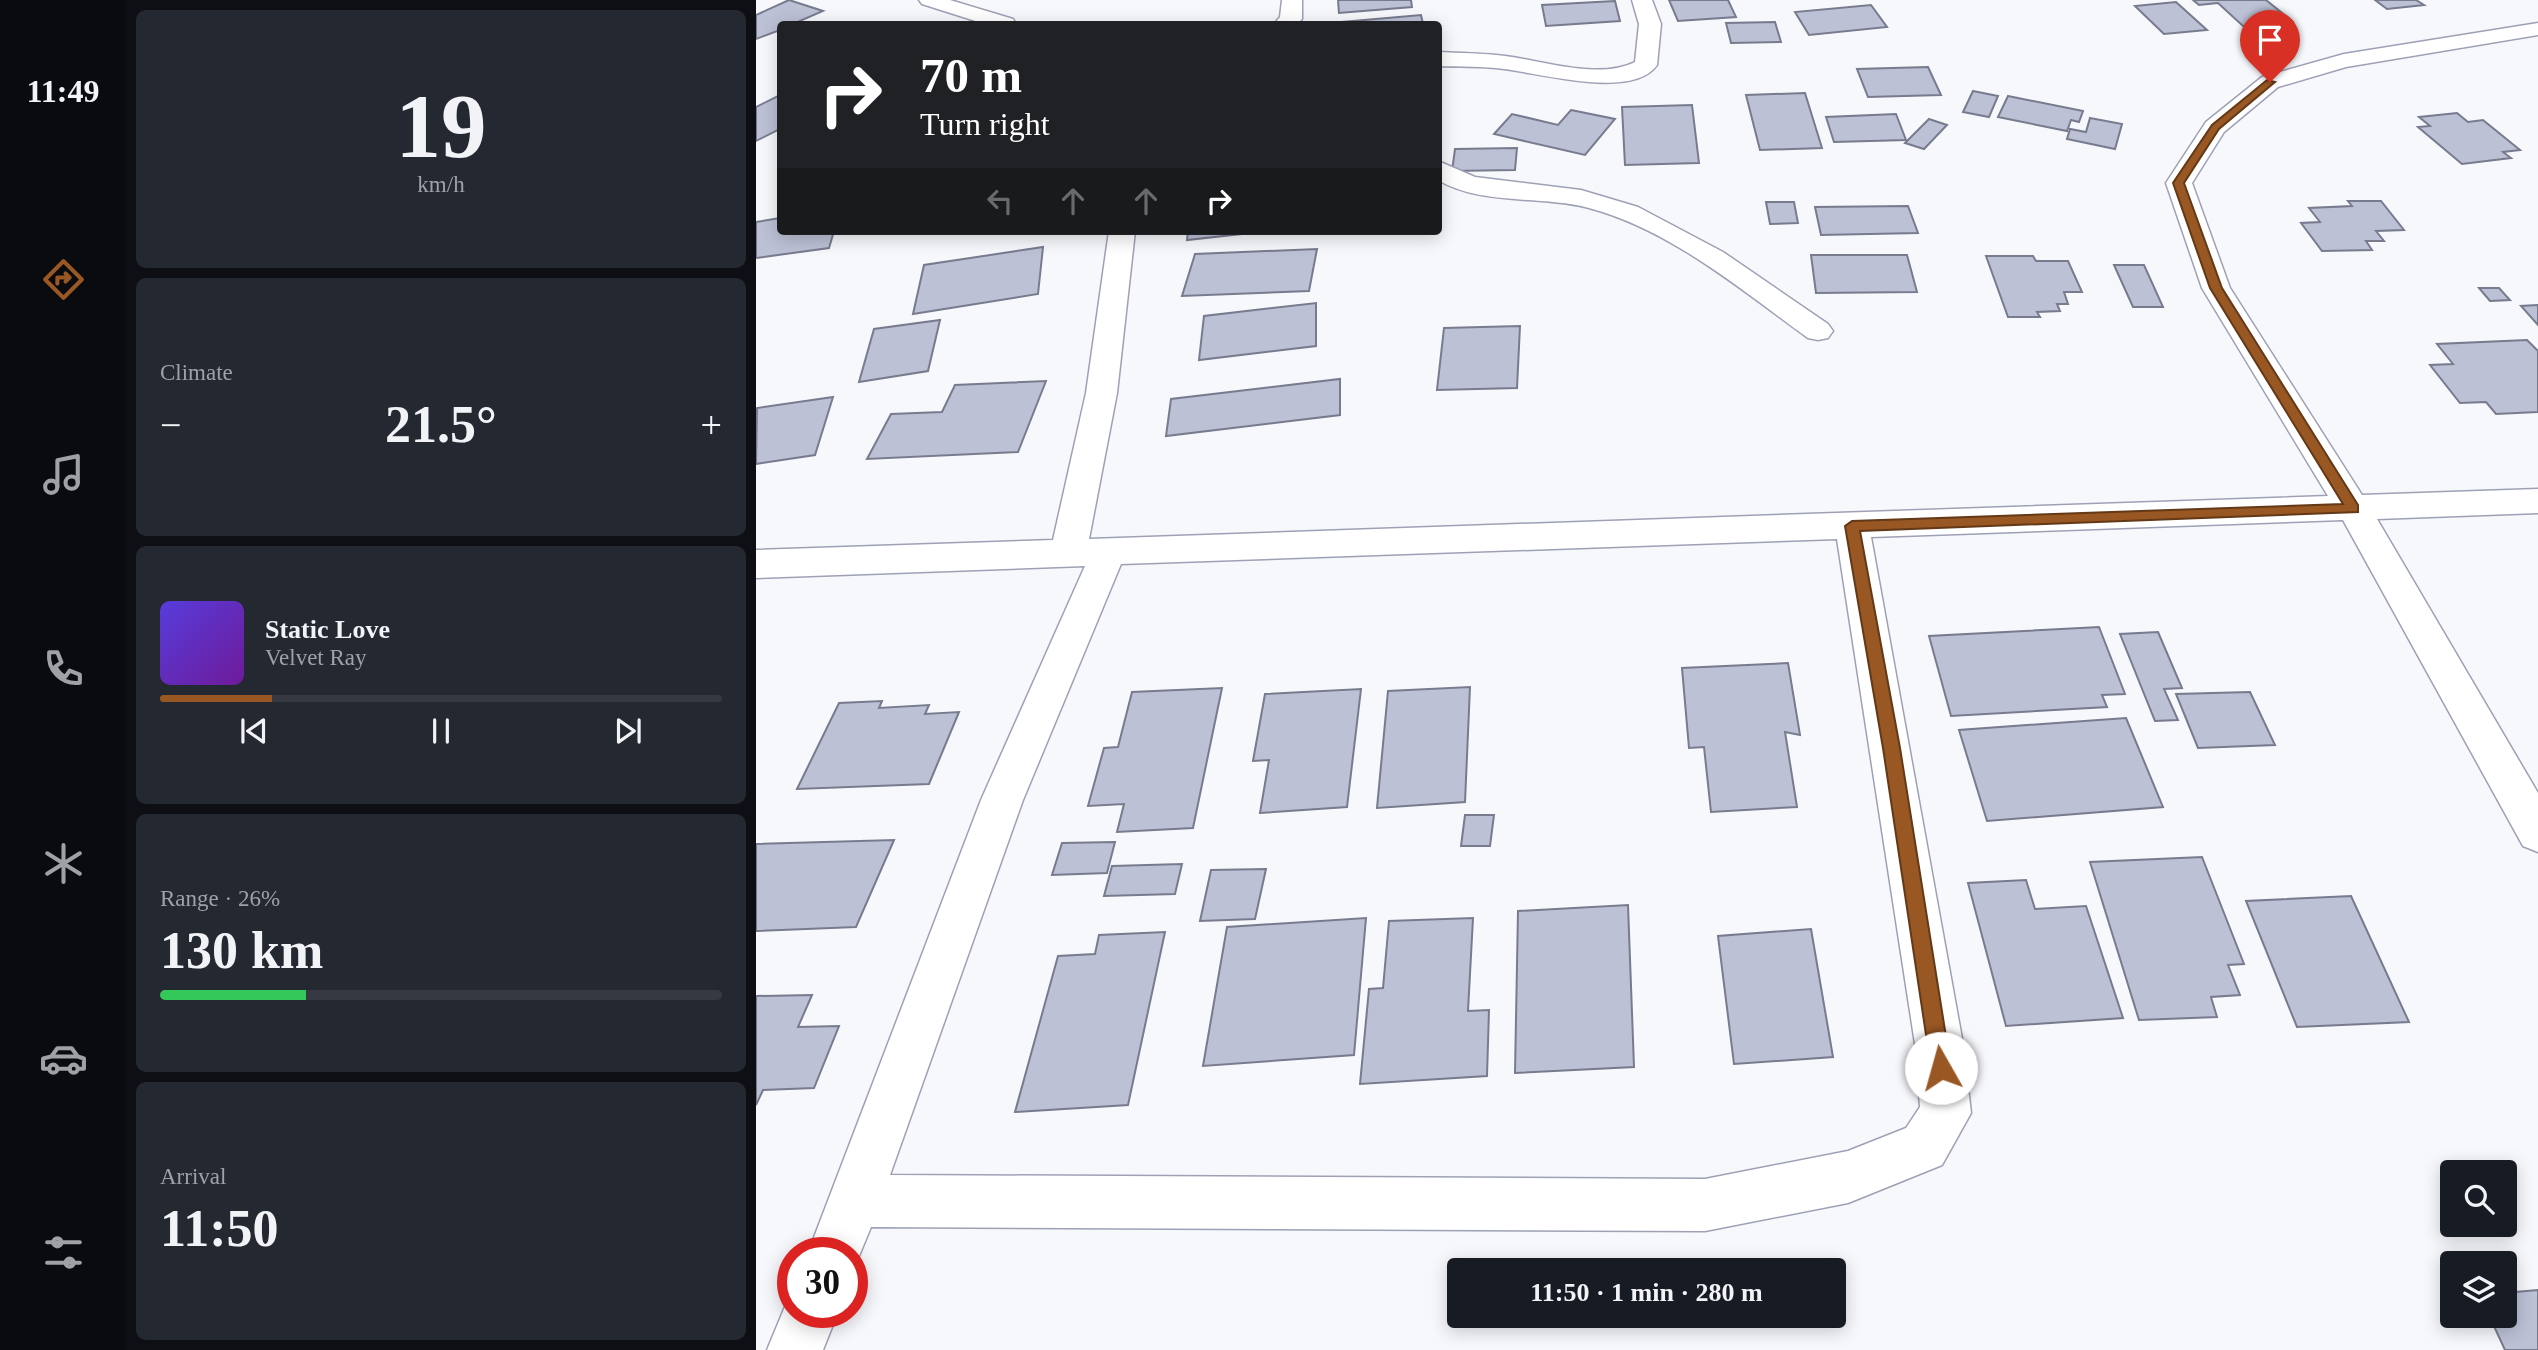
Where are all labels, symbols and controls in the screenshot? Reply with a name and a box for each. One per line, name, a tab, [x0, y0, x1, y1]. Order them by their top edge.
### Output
pin	[2240, 10, 2300, 82]
icon: arrive	[2251, 21, 2289, 59]
text: 70 m	[920, 48, 1022, 103]
icon: right	[805, 49, 896, 140]
text: 11:49	[27, 73, 99, 109]
text: 19	[396, 76, 487, 177]
text: Turn right	[920, 106, 1050, 142]
text: km/h	[417, 172, 465, 197]
icon: left	[981, 182, 1019, 220]
icon: ahead	[1054, 182, 1092, 220]
icon: ahead	[1127, 182, 1165, 220]
icon: right	[1200, 182, 1238, 220]
icon: directions	[39, 255, 88, 304]
text: Climate	[160, 360, 233, 385]
text: 21.5°	[385, 396, 497, 453]
text: −	[160, 404, 181, 446]
text: +	[701, 404, 722, 446]
icon: music	[39, 450, 88, 499]
text: Static Love	[265, 615, 390, 644]
icon: phone	[39, 644, 88, 693]
text: Velvet Ray	[265, 645, 367, 670]
icon: previous	[235, 712, 273, 750]
icon: pause	[422, 712, 460, 750]
icon: next	[609, 712, 647, 750]
icon: climate	[39, 839, 88, 888]
text: Range · 26%	[160, 886, 280, 911]
text: 130 km	[160, 922, 323, 979]
position arrow	[1904, 1031, 1978, 1105]
icon: car	[39, 1034, 88, 1083]
map controls	[2440, 1160, 2517, 1328]
button: search	[2440, 1160, 2517, 1237]
text: Arrival	[160, 1164, 226, 1189]
text: 11:50	[160, 1200, 278, 1257]
icon: filters	[39, 1228, 88, 1277]
speed limit sign: 30	[777, 1237, 868, 1328]
button: layers	[2440, 1251, 2517, 1328]
text: 11:50 · 1 min · 280 m	[1530, 1278, 1763, 1307]

